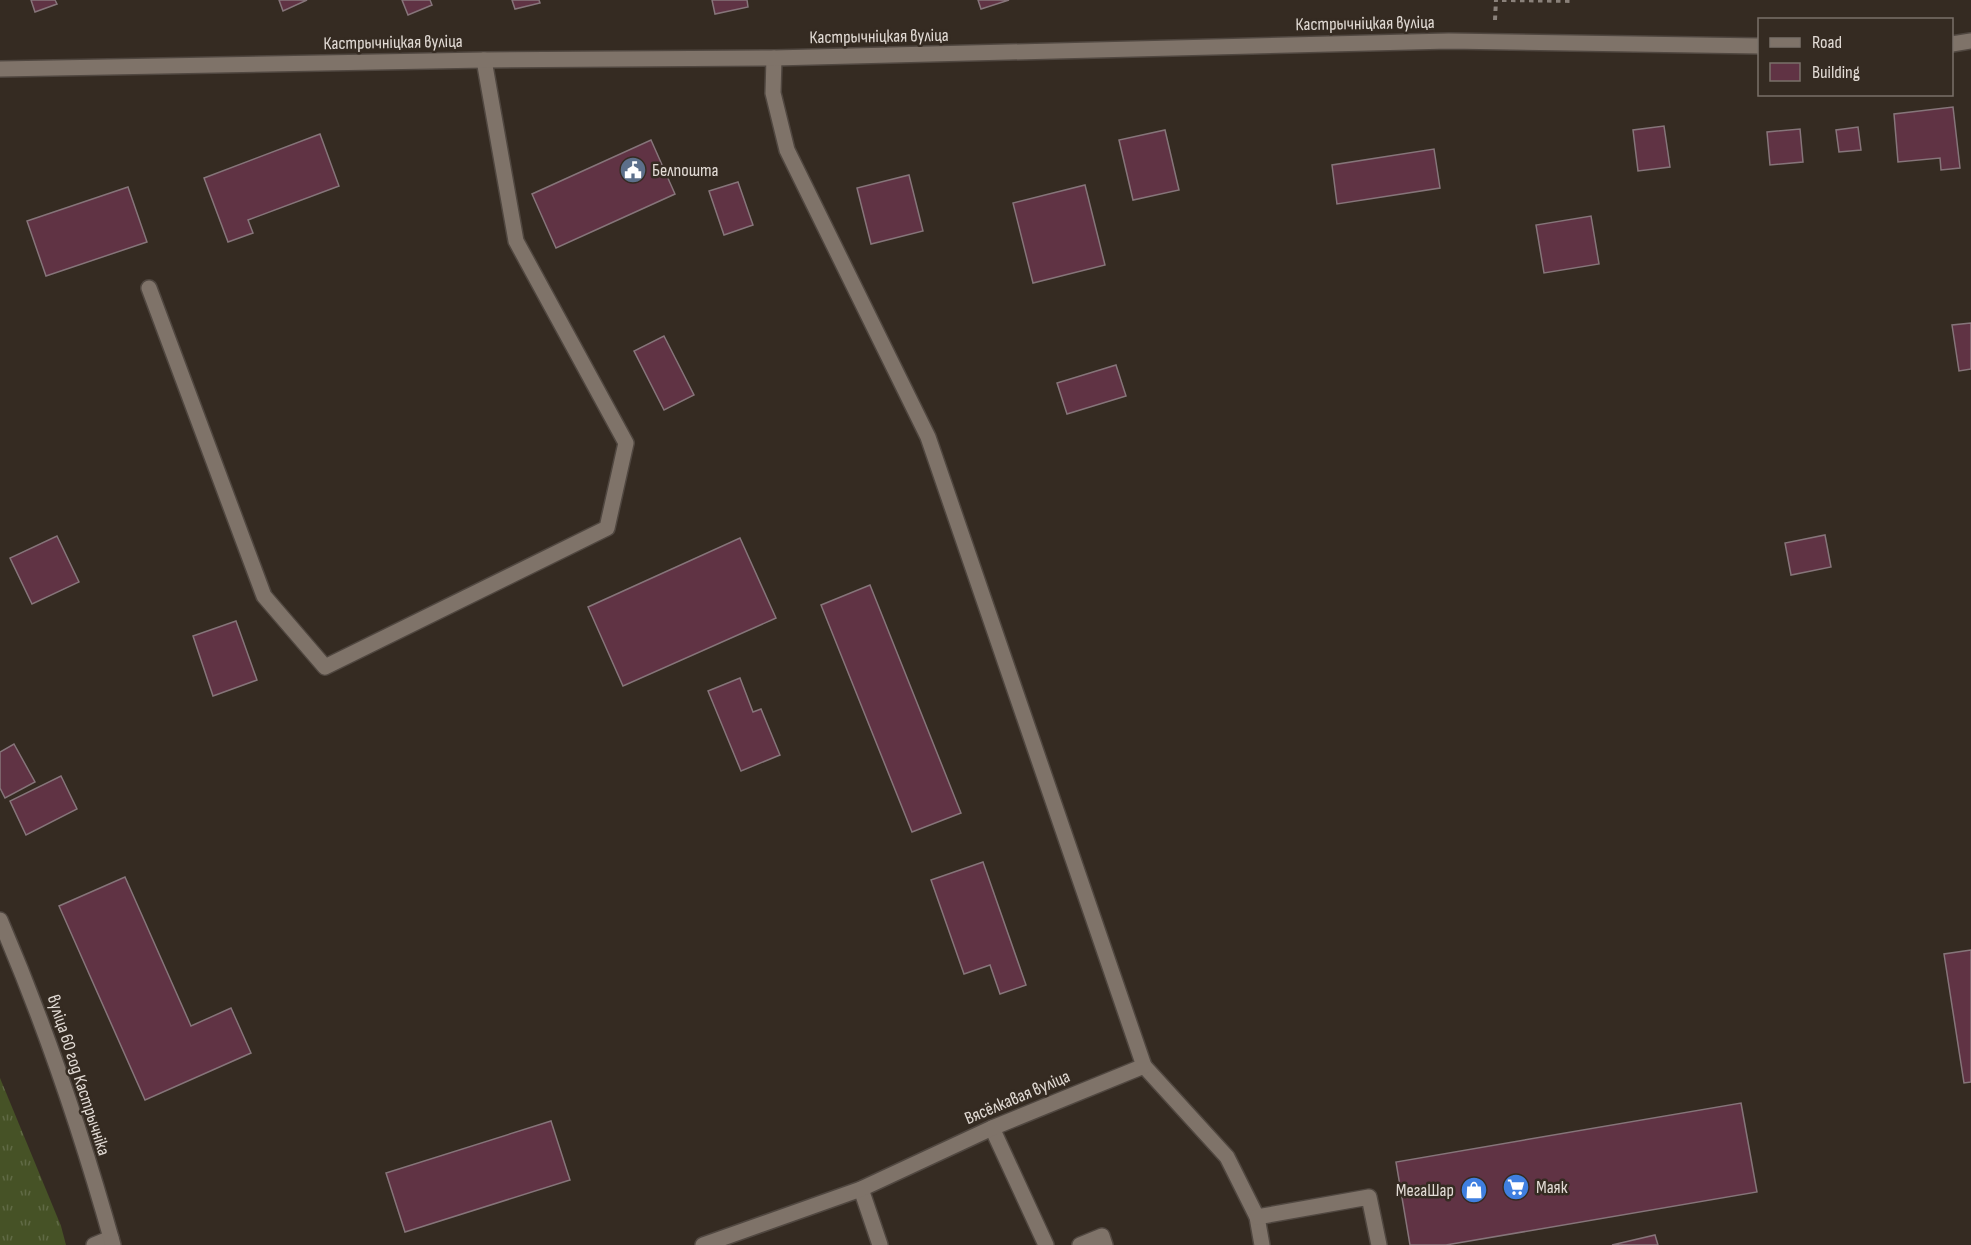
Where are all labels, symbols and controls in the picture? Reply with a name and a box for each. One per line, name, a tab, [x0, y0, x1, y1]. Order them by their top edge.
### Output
street label: Кастрычніцкая вуліца	[1295, 12, 1435, 35]
legend	[1758, 18, 1953, 96]
street label: Кастрычніцкая вуліца	[809, 25, 949, 48]
street label: Кастрычніцкая вуліца	[323, 31, 463, 54]
text: Road	[1812, 32, 1842, 53]
text: Building	[1812, 62, 1860, 83]
public building icon: Белпошта	[618, 155, 648, 185]
place label: Белпошта	[652, 160, 719, 181]
street label: вуліца 60 год Кастрычніка	[43, 992, 114, 1158]
street label: Вясёлкавая вуліца	[961, 1066, 1073, 1129]
supermarket icon: Маяк	[1501, 1172, 1531, 1202]
shop icon: МегаШар	[1459, 1175, 1489, 1205]
place label: Маяк	[1536, 1177, 1568, 1198]
place label: МегаШар	[1396, 1180, 1454, 1201]

